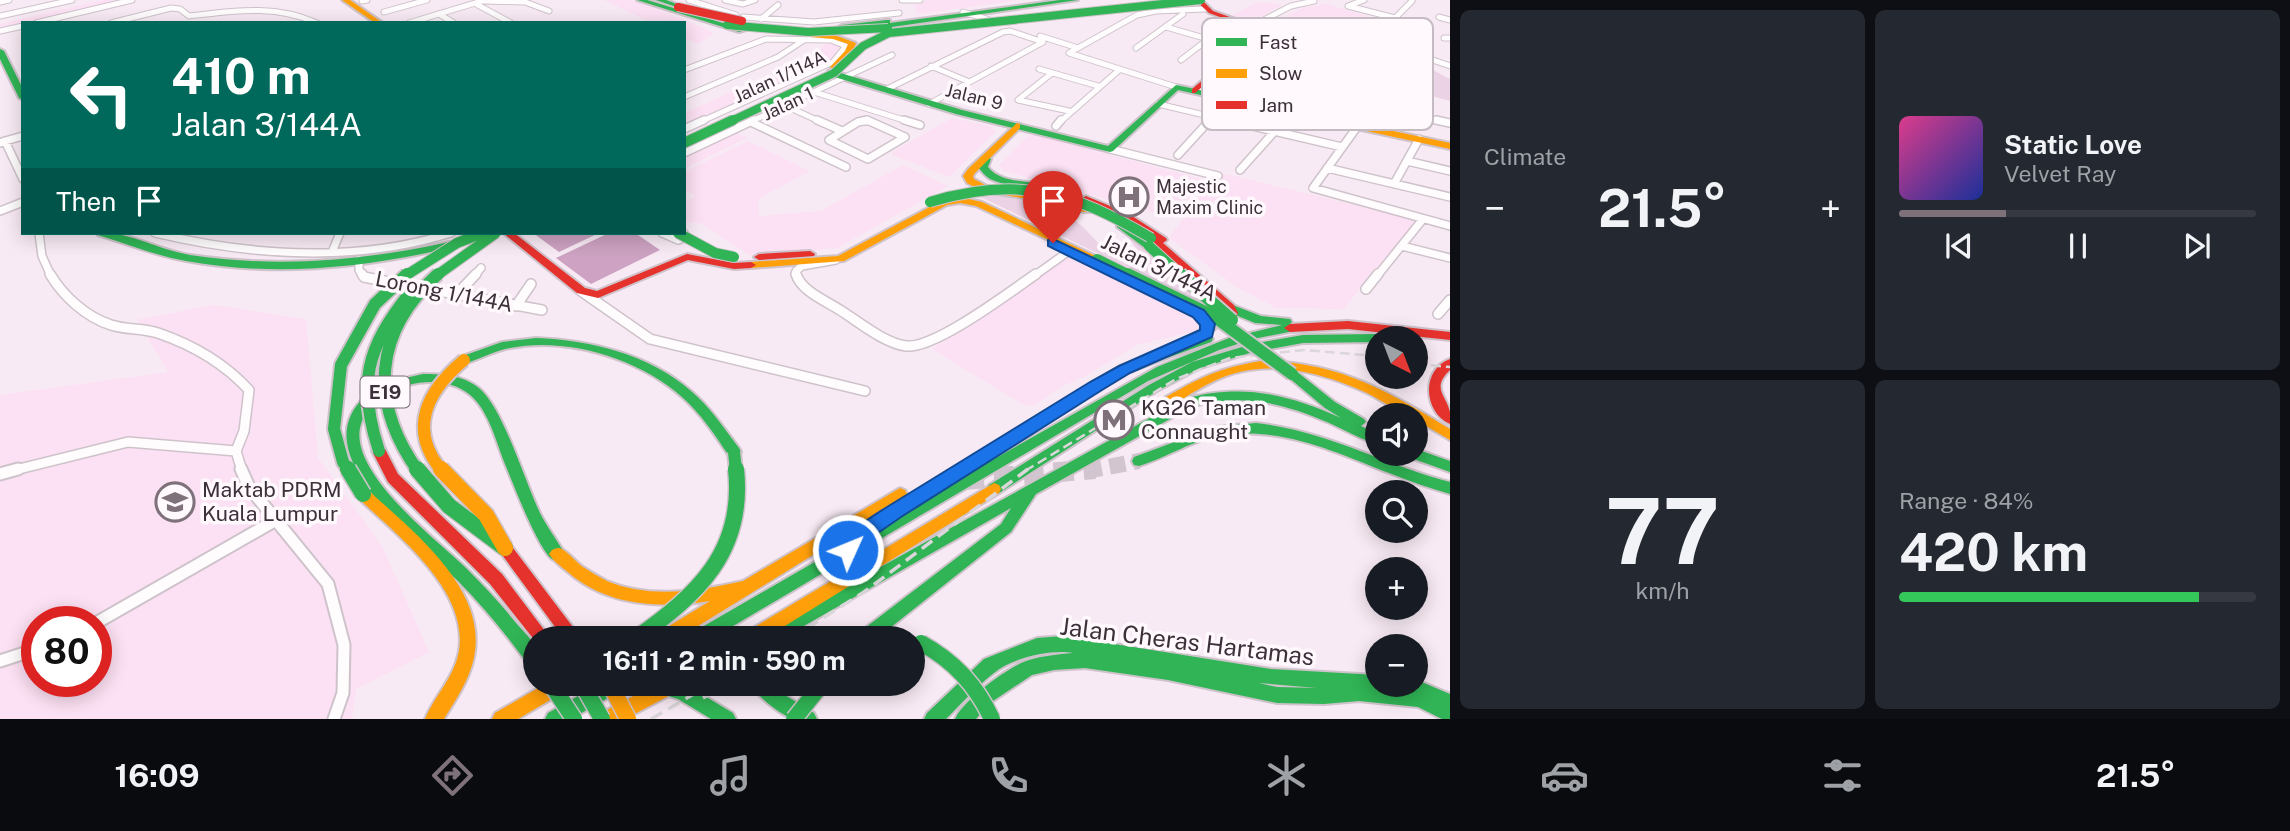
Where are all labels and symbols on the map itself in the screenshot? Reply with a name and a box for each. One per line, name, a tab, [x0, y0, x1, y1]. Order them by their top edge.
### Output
legend	[1202, 18, 1433, 130]
text: Fast	[1259, 31, 1297, 53]
street label: Jalan 1/114A	[730, 46, 830, 108]
text: Slow	[1259, 62, 1303, 84]
street label: Jalan 9	[943, 79, 1005, 114]
street label: Jalan 1	[759, 83, 817, 125]
text: Jam	[1259, 94, 1293, 116]
pin	[1023, 171, 1083, 243]
hospital icon: Majestic Maxim Clinic	[1108, 176, 1150, 218]
place label: Majestic Maxim Clinic	[1156, 176, 1263, 218]
street label: Jalan 3/144A	[1097, 229, 1221, 306]
street label: Lorong 1/144A	[373, 266, 515, 317]
north arrow	[1365, 326, 1428, 388]
road number: E19	[360, 376, 410, 408]
place label: KG26 Taman Connaught	[1141, 395, 1266, 444]
metro station icon: KG26 Taman Connaught	[1093, 399, 1135, 441]
place label: Maktab PDRM Kuala Lumpur	[202, 477, 342, 526]
school or university icon: Maktab PDRM Kuala Lumpur	[154, 481, 196, 523]
position arrow	[811, 513, 885, 587]
speed limit sign: 80	[21, 606, 112, 697]
street label: Jalan Cheras Hartamas	[1058, 612, 1316, 670]

